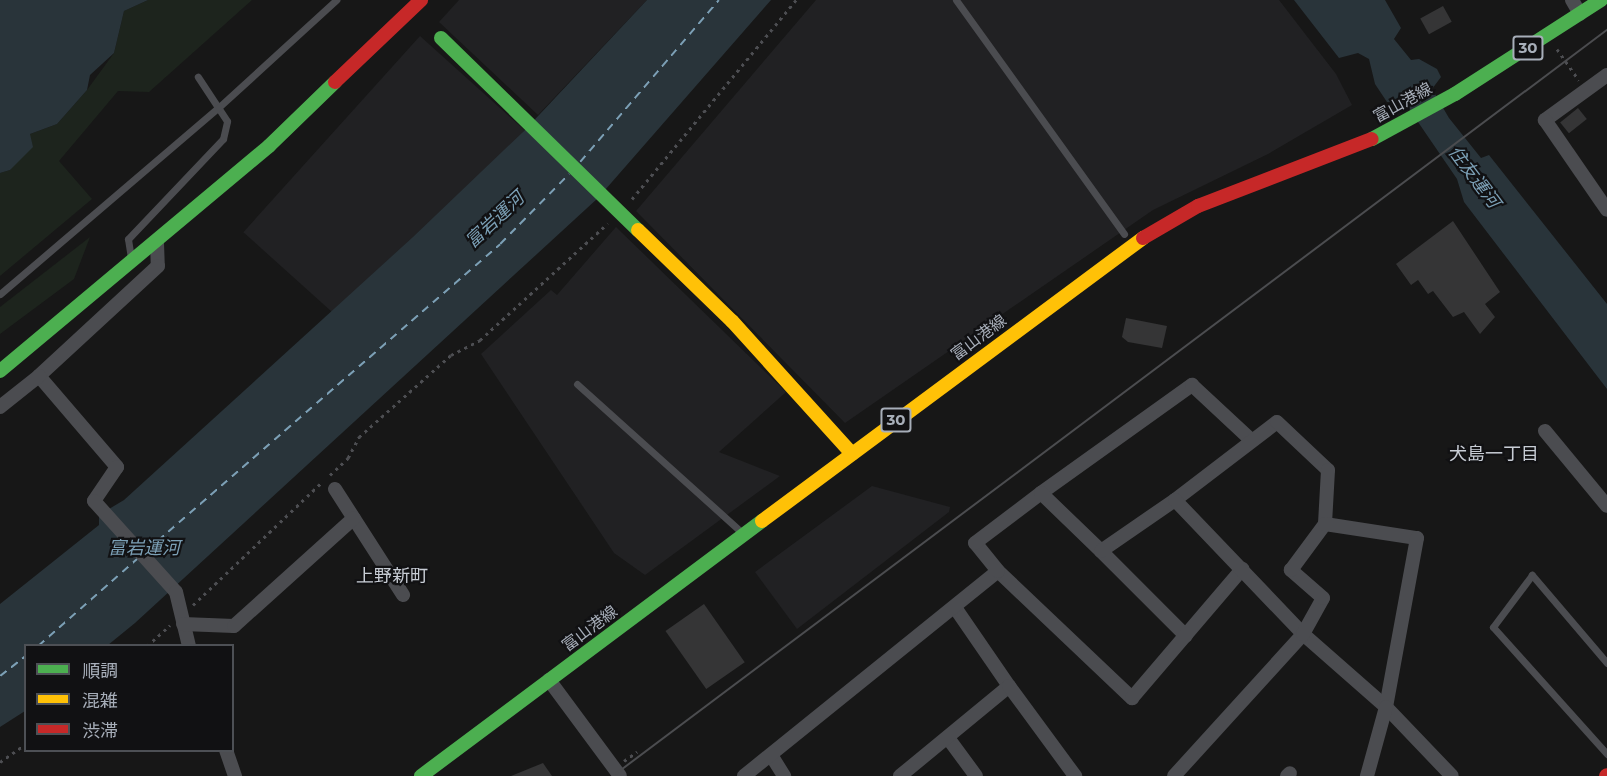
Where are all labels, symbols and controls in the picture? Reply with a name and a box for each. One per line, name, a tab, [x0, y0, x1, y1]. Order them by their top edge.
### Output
road number: 30	[1512, 36, 1544, 60]
street label: 富山港線	[1370, 79, 1436, 127]
water label: 住友運河	[1444, 142, 1504, 212]
water label: 富岩運河	[461, 188, 529, 252]
street label: 富山港線	[948, 311, 1010, 365]
road number: 30	[880, 408, 912, 432]
district label: 犬島一丁目	[1449, 443, 1539, 465]
water label: 富岩運河	[108, 537, 180, 559]
district label: 上野新町	[356, 565, 428, 587]
street label: 富山港線	[559, 602, 621, 656]
legend	[24, 644, 234, 752]
text: 順調	[82, 660, 118, 682]
text: 混雑	[82, 690, 118, 712]
text: 渋滞	[82, 720, 118, 742]

